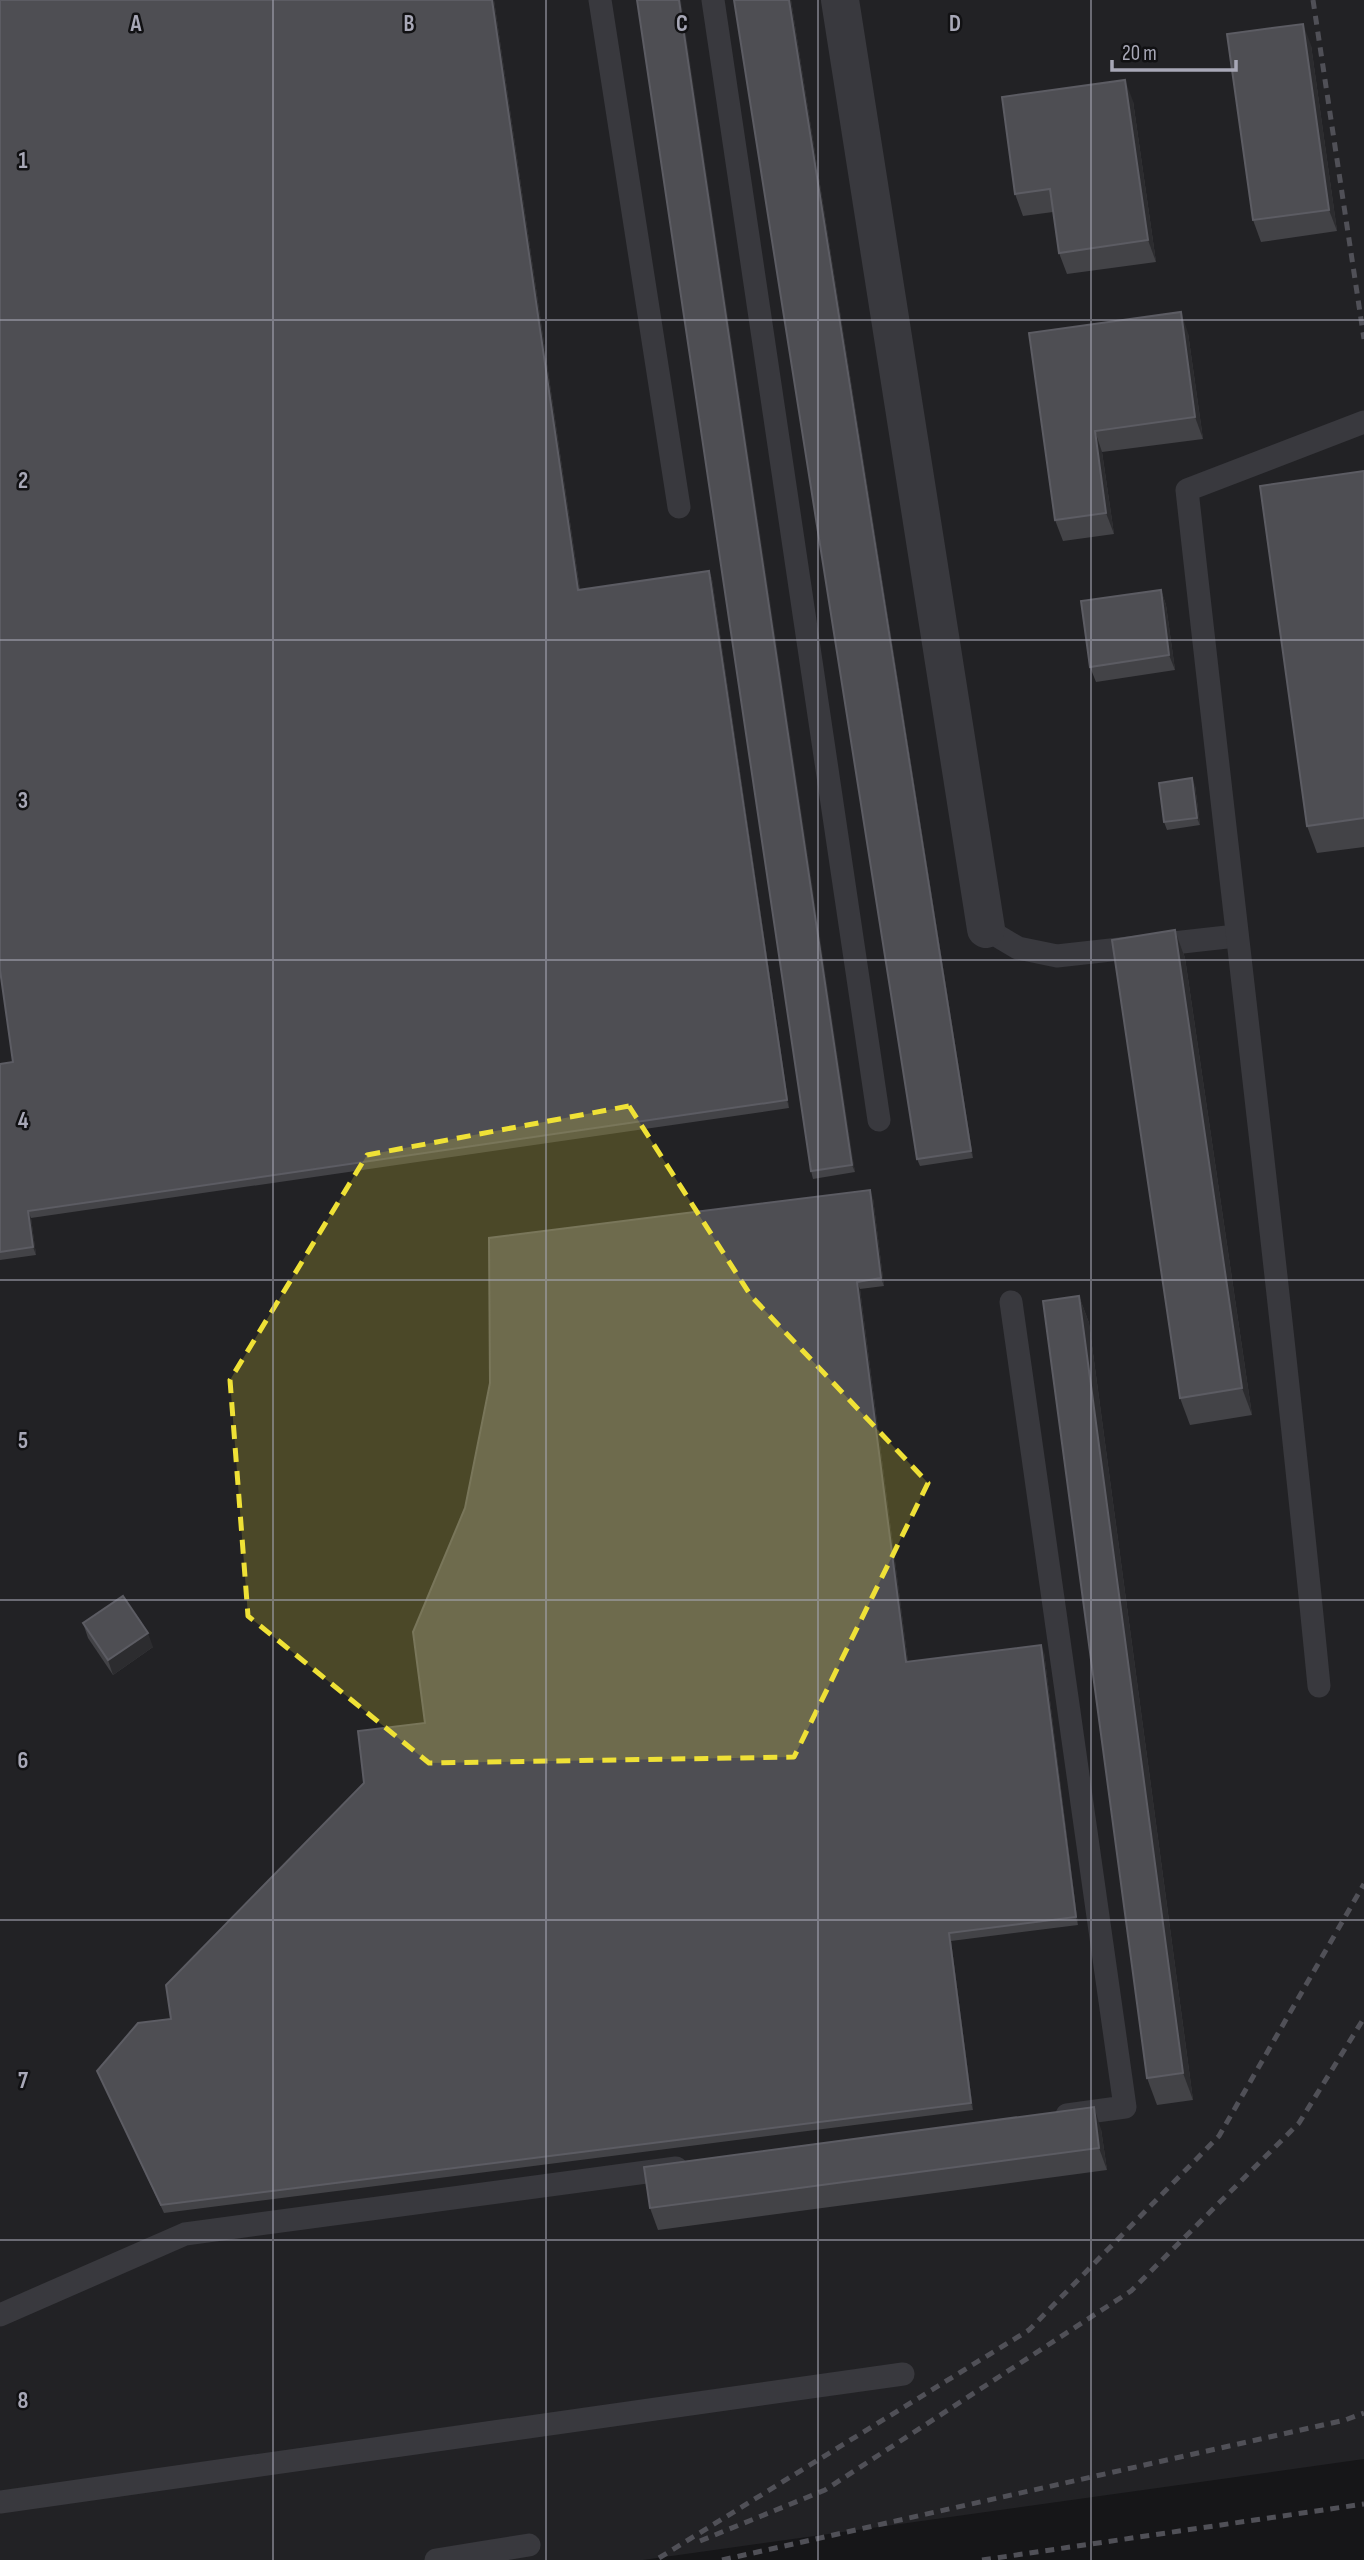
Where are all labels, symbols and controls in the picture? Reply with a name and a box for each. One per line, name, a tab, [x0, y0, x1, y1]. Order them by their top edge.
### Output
text: A	[130, 10, 143, 38]
text: B	[404, 10, 415, 38]
text: C	[676, 10, 688, 38]
text: D	[949, 10, 961, 38]
scale bar	[1112, 28, 1236, 72]
text: 20 m	[1122, 41, 1157, 66]
text: 1	[18, 147, 28, 175]
text: 2	[18, 467, 28, 495]
text: 3	[18, 787, 28, 815]
text: 4	[18, 1107, 29, 1135]
text: 5	[18, 1427, 28, 1455]
text: 6	[18, 1747, 28, 1775]
text: 7	[18, 2067, 28, 2095]
text: 8	[18, 2387, 29, 2415]

